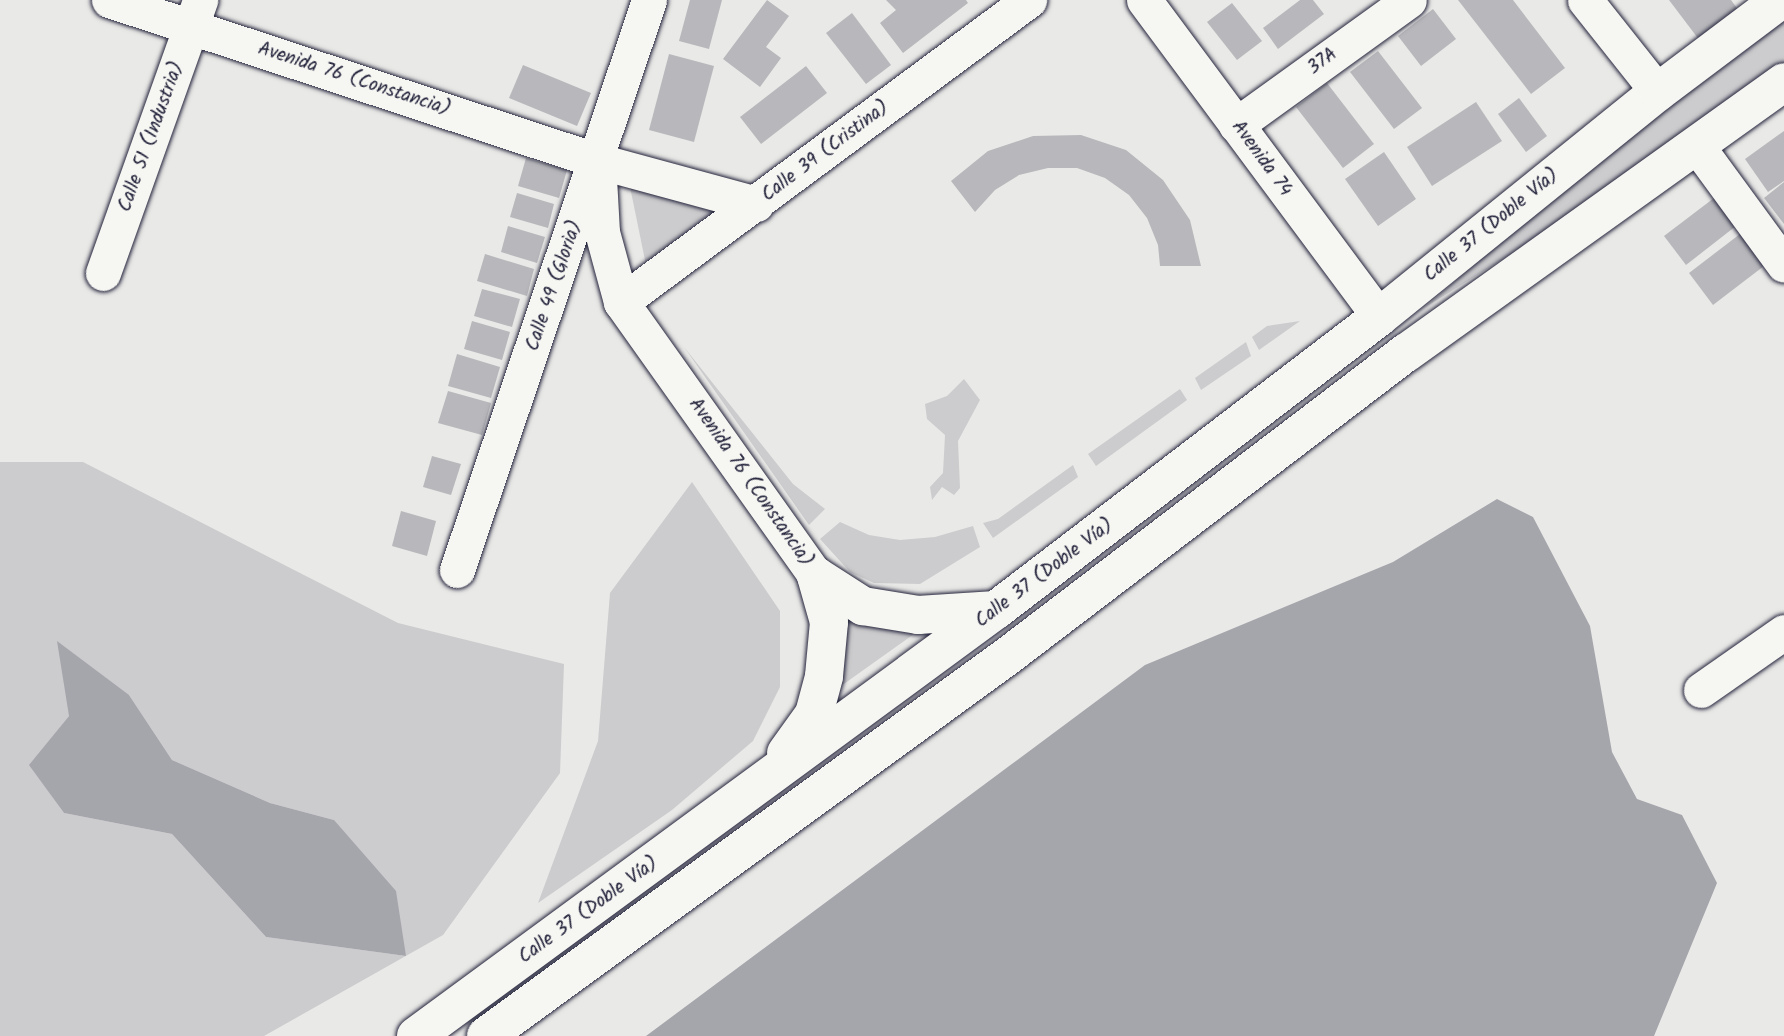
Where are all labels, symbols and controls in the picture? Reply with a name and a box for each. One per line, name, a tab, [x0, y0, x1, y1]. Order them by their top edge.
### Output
street label: Avenida 76 (Constancia)	[255, 38, 453, 122]
street label: 37A	[1304, 44, 1342, 80]
street label: Calle 51 (Industria)	[114, 59, 190, 215]
street label: Calle 39 (Cristina)	[758, 97, 894, 207]
street label: Avenida 74	[1226, 117, 1296, 201]
street label: Calle 37 (Doble Vía)	[1420, 165, 1564, 287]
street label: Calle 49 (Gloria)	[522, 218, 588, 354]
street label: Avenida 76 (Constancia)	[683, 394, 817, 572]
street label: Calle 37 (Doble Vía)	[971, 515, 1119, 633]
street label: Calle 37 (Doble Vía)	[515, 853, 663, 969]

